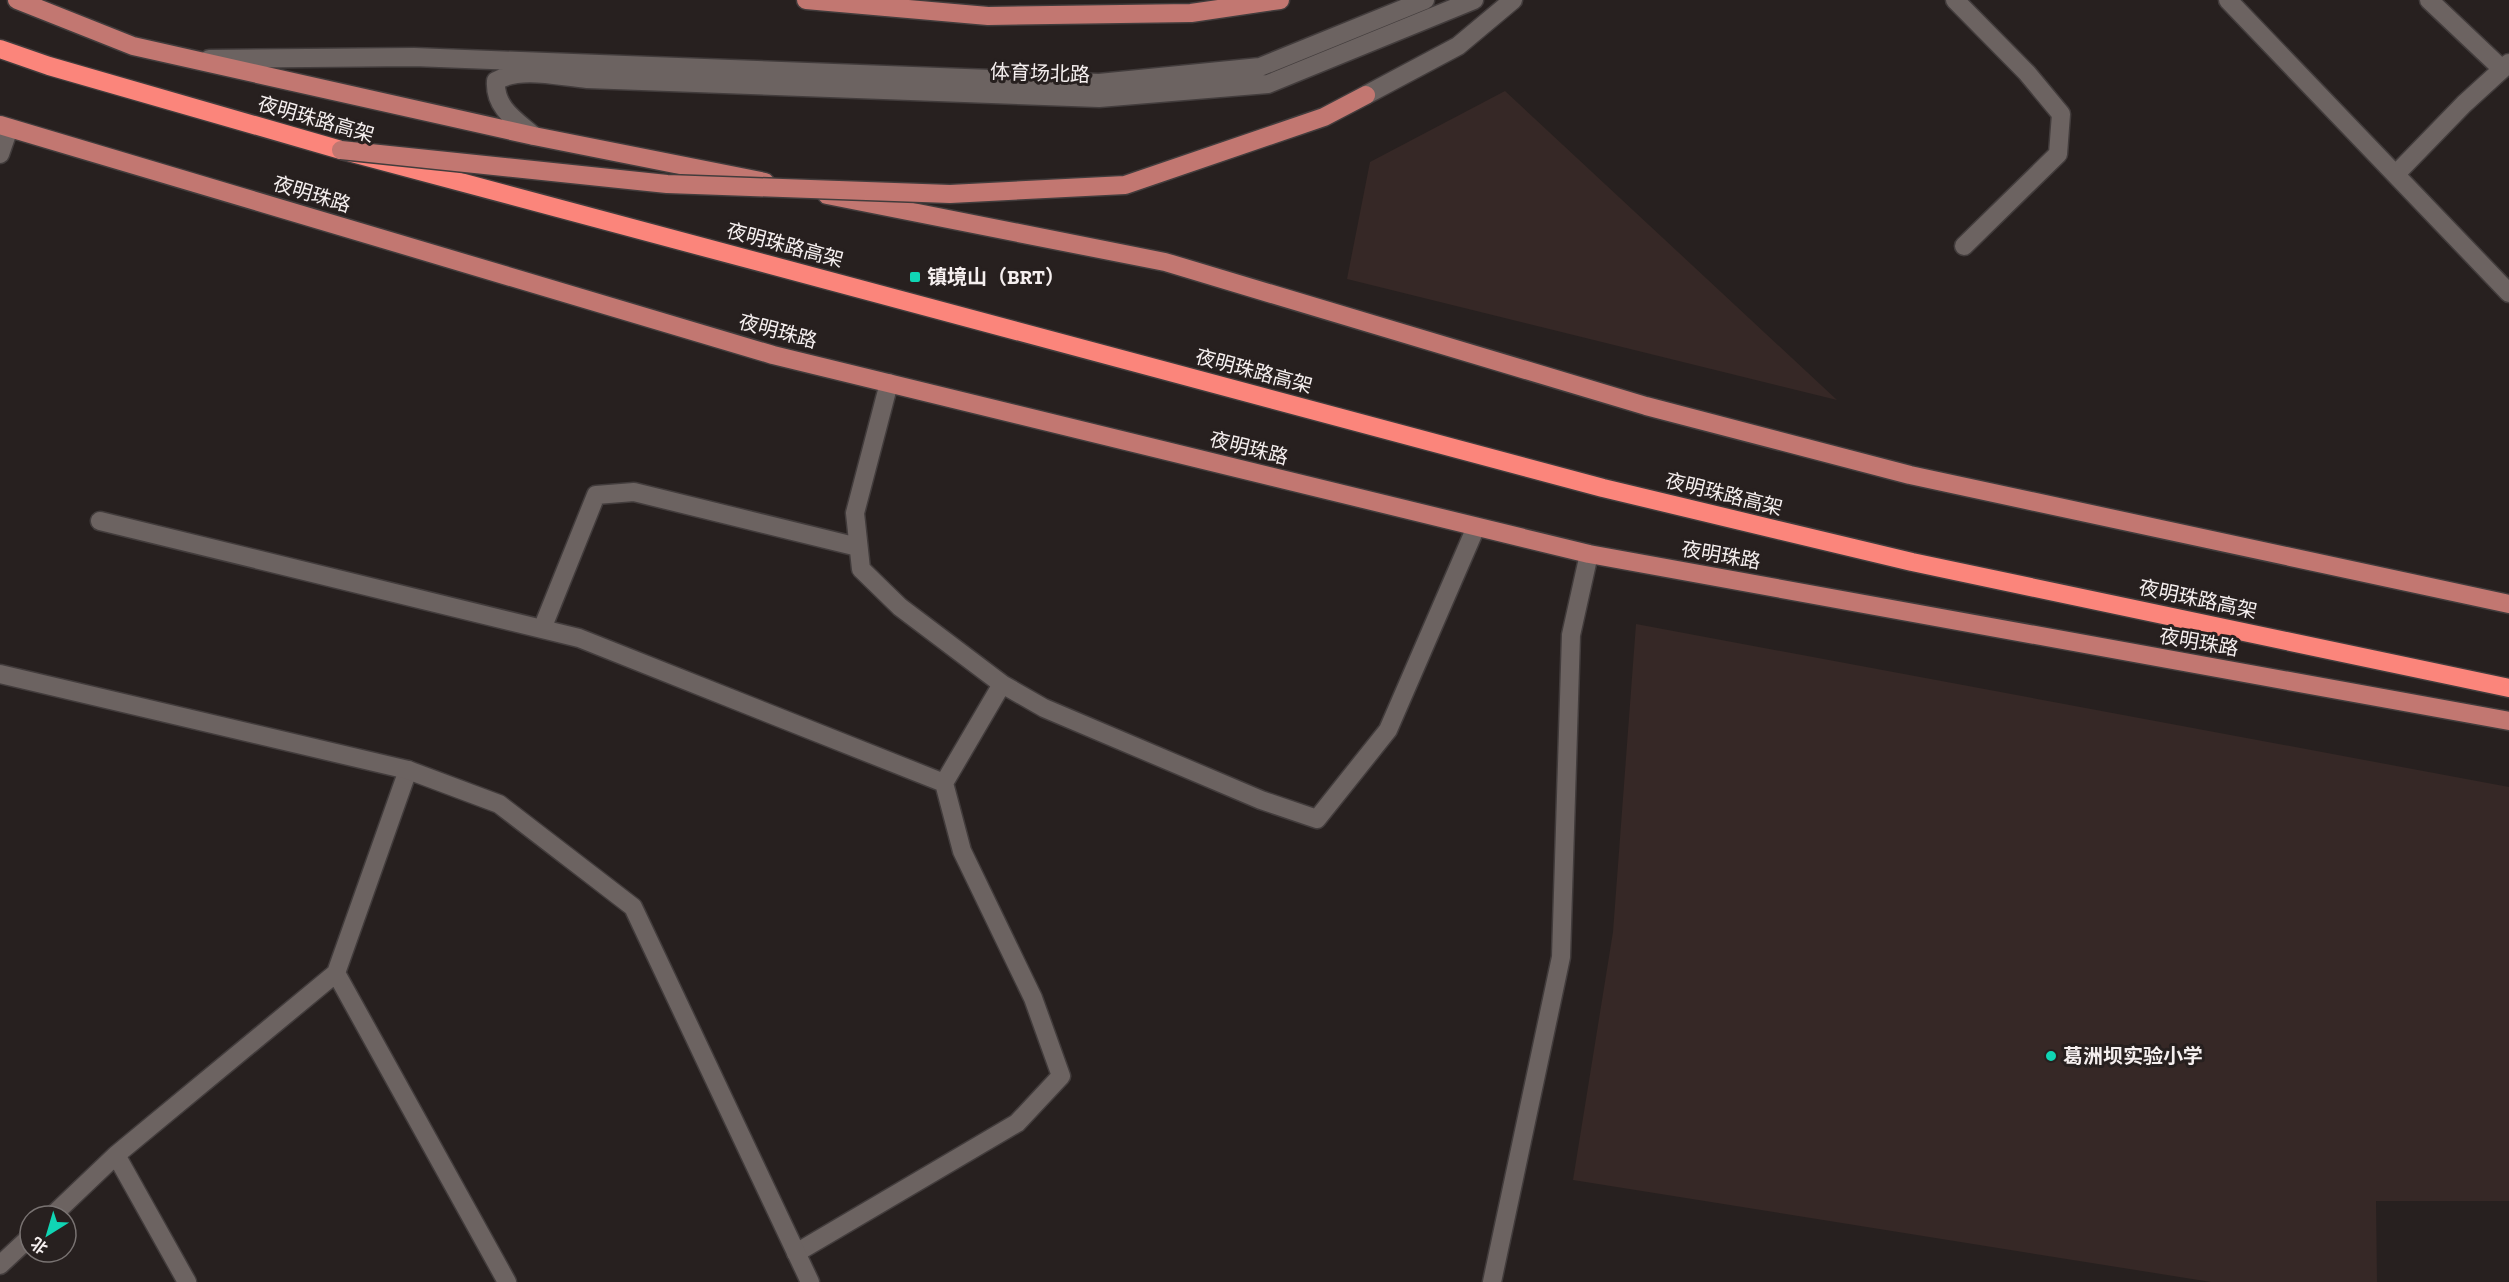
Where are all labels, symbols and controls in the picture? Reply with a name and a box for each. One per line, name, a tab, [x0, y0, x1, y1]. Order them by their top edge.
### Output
street label: 体育场北路	[990, 59, 1090, 87]
street label: 夜明珠路高架	[255, 91, 377, 147]
street label: 夜明珠路	[270, 171, 354, 217]
street label: 夜明珠路高架	[724, 218, 846, 272]
place label: 镇境山（BRT）	[927, 265, 1065, 289]
marker: 镇境山（BRT）	[908, 270, 922, 284]
street label: 夜明珠路	[736, 309, 820, 353]
street label: 夜明珠路高架	[1193, 344, 1315, 398]
street label: 夜明珠路	[1207, 427, 1291, 469]
street label: 夜明珠路高架	[1663, 468, 1785, 520]
street label: 夜明珠路	[1680, 536, 1762, 574]
street label: 夜明珠路高架	[2137, 575, 2259, 623]
street label: 夜明珠路	[2158, 623, 2240, 661]
place label: 葛洲坝实验小学	[2063, 1044, 2203, 1068]
marker: 葛洲坝实验小学	[2044, 1049, 2058, 1063]
north arrow	[18, 1204, 78, 1264]
text: 北	[27, 1233, 51, 1258]

